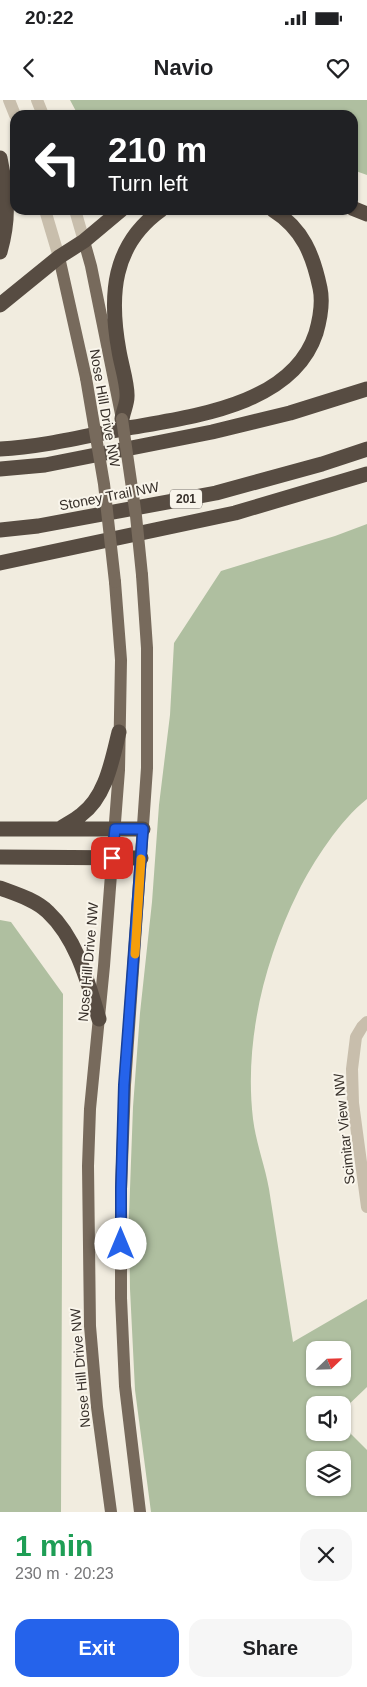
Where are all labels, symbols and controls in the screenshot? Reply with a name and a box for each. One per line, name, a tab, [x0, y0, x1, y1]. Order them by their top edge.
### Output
text: 20:22	[25, 7, 74, 28]
icon: back	[15, 54, 43, 82]
icon: heart	[324, 54, 352, 82]
text: Navio	[154, 55, 213, 80]
icon: left	[25, 130, 90, 195]
text: 210 m	[108, 130, 207, 169]
text: Turn left	[108, 171, 188, 196]
street label: Nose Hill Drive NW	[87, 348, 123, 469]
street label: Stoney Trail NW	[58, 478, 161, 514]
road number: 201	[170, 489, 202, 508]
pin	[91, 837, 133, 879]
icon: arrive	[98, 844, 126, 872]
street label: Nose Hill Drive NW	[75, 901, 101, 1022]
street label: Scimitar View NW	[330, 1072, 358, 1185]
position arrow	[94, 1217, 146, 1269]
street label: Nose Hill Drive NW	[67, 1307, 93, 1428]
north arrow	[306, 1341, 351, 1386]
map controls	[306, 1341, 351, 1496]
button: sound	[306, 1396, 351, 1441]
button: layers	[306, 1451, 351, 1496]
text: 1 min	[15, 1529, 93, 1562]
button: close	[300, 1529, 352, 1581]
text: 230 m · 20:23	[15, 1565, 114, 1582]
button: Exit	[15, 1619, 179, 1677]
button: Share	[189, 1619, 352, 1677]

